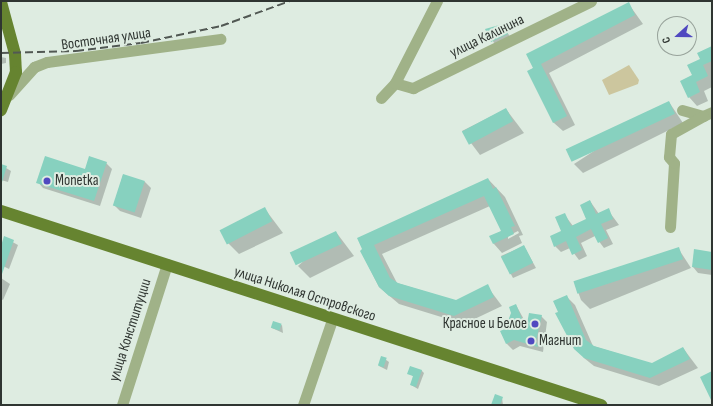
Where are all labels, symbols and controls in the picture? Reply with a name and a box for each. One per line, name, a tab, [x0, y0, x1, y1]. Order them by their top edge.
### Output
street label: улица Калинина	[447, 10, 527, 62]
north arrow	[657, 16, 697, 56]
street label: Восточная улица	[60, 24, 152, 54]
text: С	[659, 35, 673, 45]
place label: Monetka	[55, 172, 99, 190]
marker: Monetka	[42, 176, 52, 186]
street label: улица Николая Островского	[232, 263, 378, 325]
street label: улица Конституции	[105, 276, 155, 384]
place label: Красное и Белое	[443, 315, 527, 333]
marker: Красное и Белое	[530, 319, 540, 329]
place label: Магнит	[539, 332, 581, 350]
marker: Магнит	[526, 336, 536, 346]

